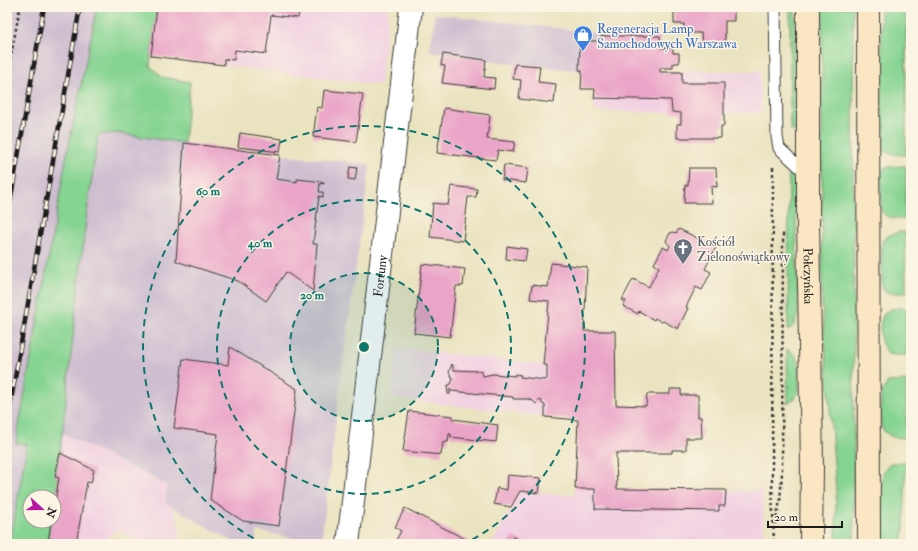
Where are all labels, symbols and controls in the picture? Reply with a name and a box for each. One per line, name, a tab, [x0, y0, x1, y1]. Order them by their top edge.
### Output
place label: Regeneracja Lamp Samochodowych Warszawa	[597, 21, 737, 53]
shop icon: Regeneracja Lamp Samochodowych Warszawa	[572, 24, 594, 52]
text: 60 m	[196, 184, 221, 199]
place label: Kościół Zielonoświątkowy	[697, 234, 790, 266]
text: 40 m	[247, 236, 273, 251]
church icon: Kościół Zielonoświątkowy	[672, 237, 694, 265]
street label: Połczyńska	[799, 248, 816, 305]
street label: Fortuny	[370, 254, 392, 298]
text: 20 m	[300, 288, 325, 303]
centre of rings	[357, 340, 371, 354]
north arrow	[22, 489, 62, 529]
scale bar	[768, 503, 842, 529]
text: N	[43, 505, 59, 520]
text: 20 m	[774, 510, 799, 525]

